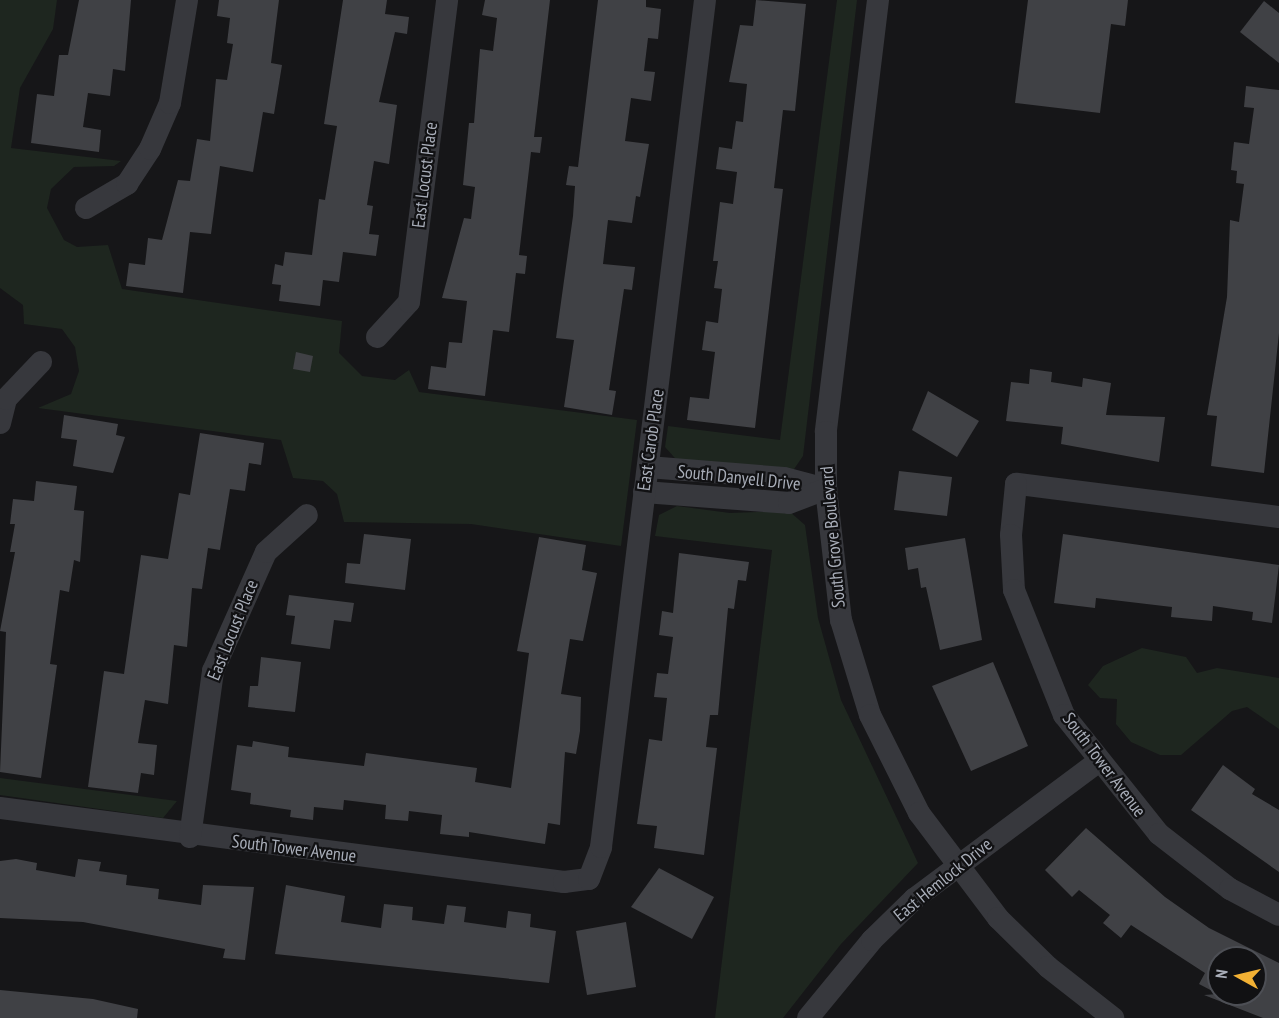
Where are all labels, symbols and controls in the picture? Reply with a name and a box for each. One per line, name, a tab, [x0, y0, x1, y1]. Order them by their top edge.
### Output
street label: East Locust Place	[408, 121, 442, 229]
street label: East Carob Place	[633, 388, 669, 492]
street label: South Danyell Drive	[676, 461, 802, 495]
street label: South Grove Boulevard	[816, 465, 850, 609]
street label: East Locust Place	[203, 577, 263, 683]
street label: South Tower Avenue	[1057, 708, 1151, 822]
street label: South Tower Avenue	[230, 831, 358, 867]
street label: East Hemlock Drive	[889, 834, 997, 926]
north arrow	[1207, 946, 1267, 1006]
text: N	[1211, 968, 1232, 979]

